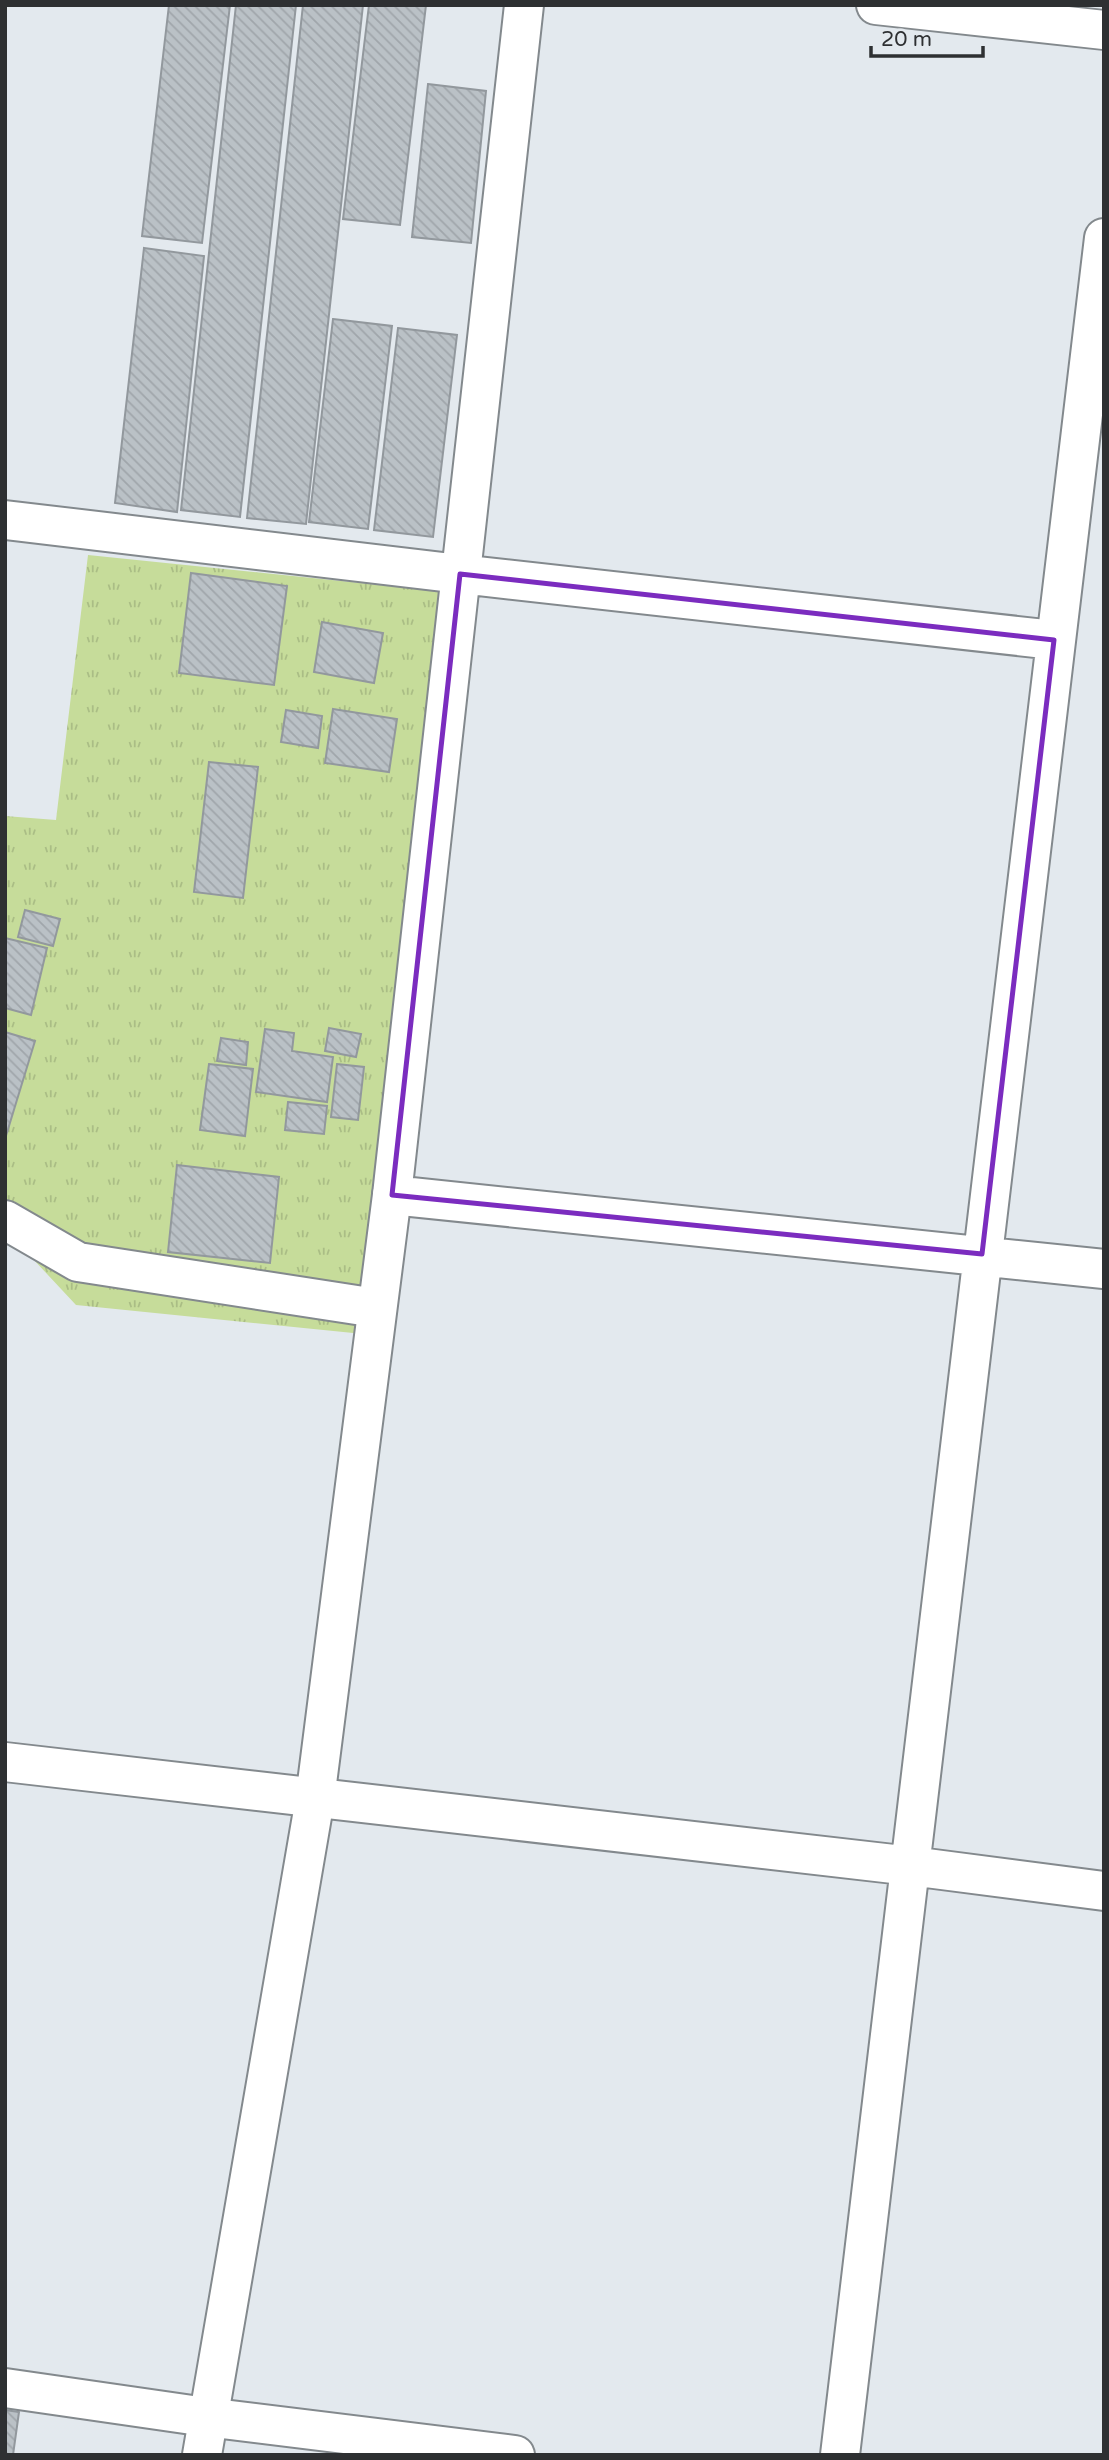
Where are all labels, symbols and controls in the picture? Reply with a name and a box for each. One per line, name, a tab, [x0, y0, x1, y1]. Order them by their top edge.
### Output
scale bar	[871, 14, 983, 58]
text: 20 m	[881, 27, 932, 52]

